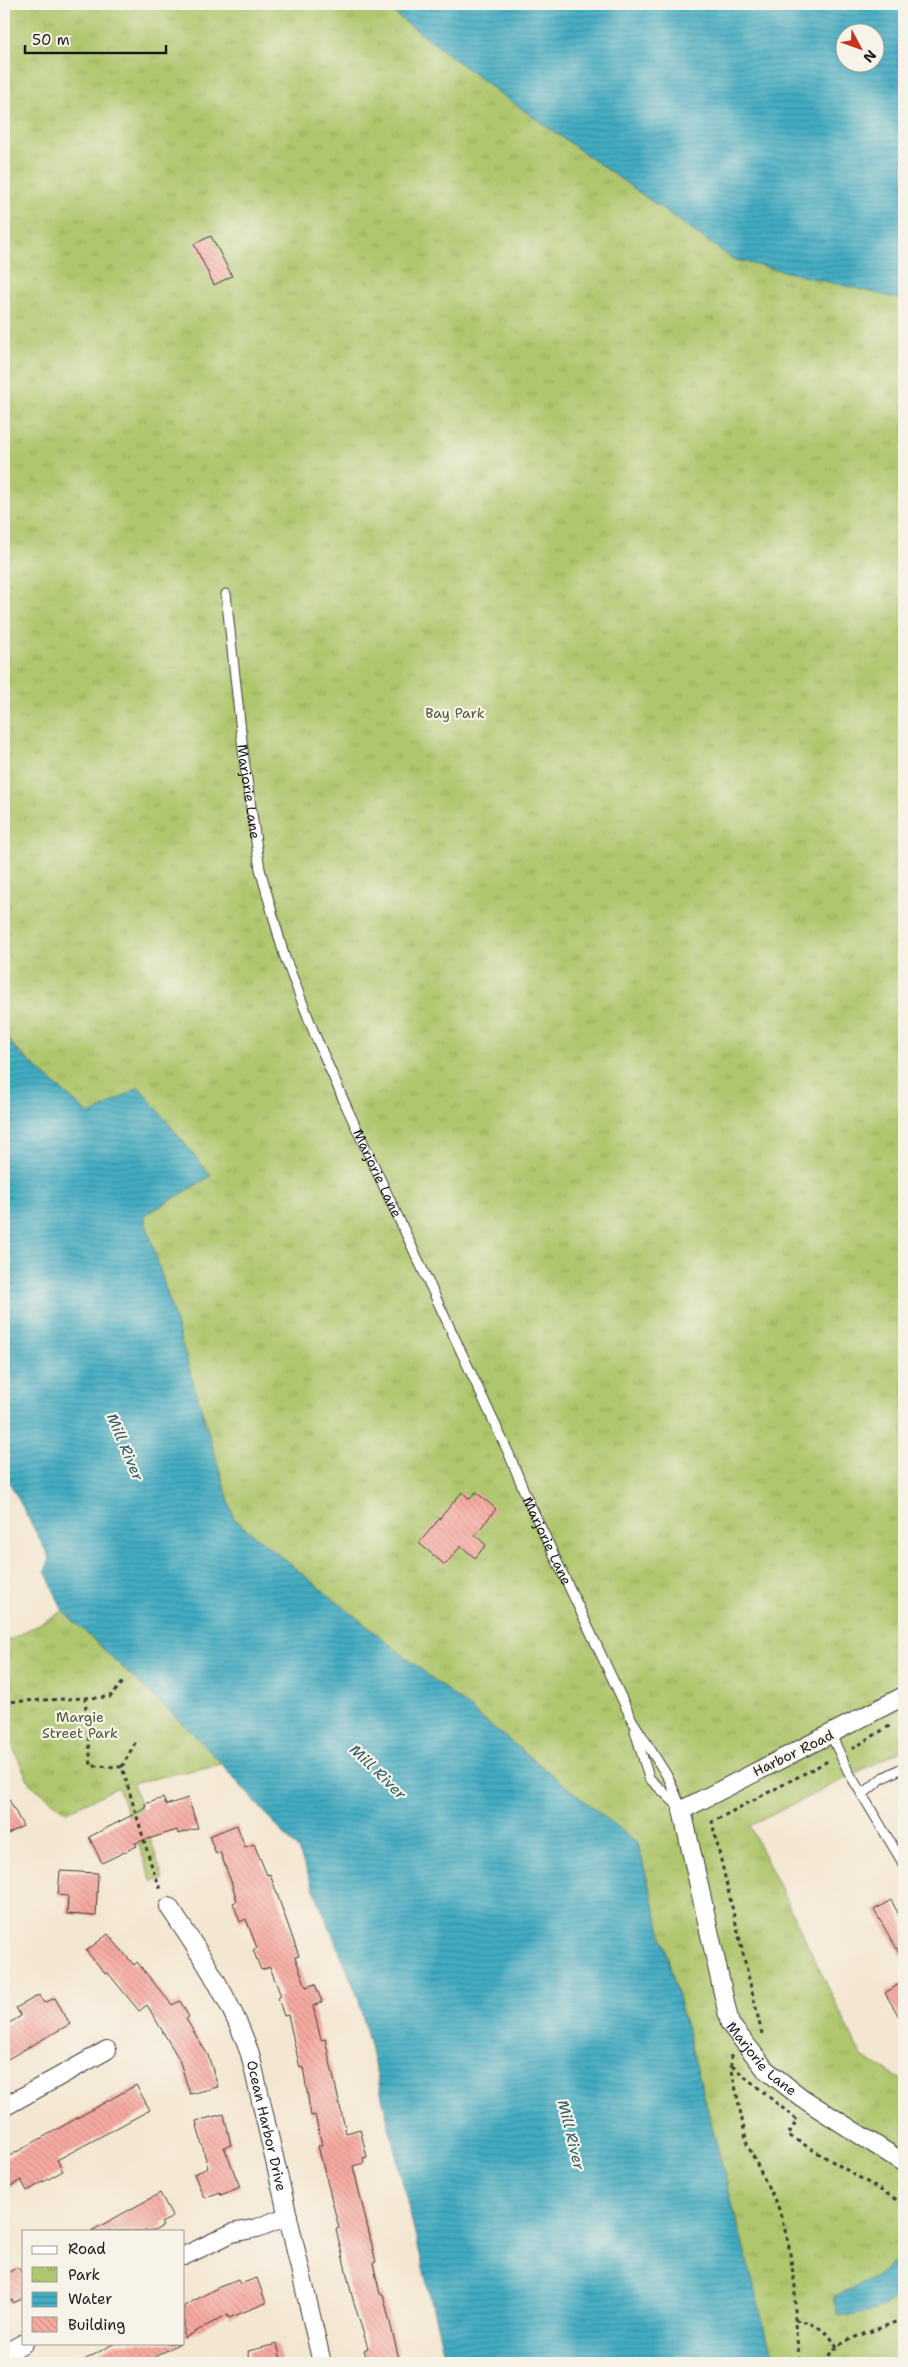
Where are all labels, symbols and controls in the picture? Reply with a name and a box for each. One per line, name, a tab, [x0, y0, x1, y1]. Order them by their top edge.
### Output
scale bar	[25, 22, 166, 54]
north arrow	[836, 22, 886, 72]
text: 50 m	[32, 30, 70, 50]
text: N	[859, 46, 880, 67]
park label: Bay Park	[425, 704, 485, 722]
street label: Marjorie Lane	[233, 743, 265, 840]
street label: Marjorie Lane	[349, 1126, 406, 1220]
water label: Mill River	[102, 1410, 149, 1485]
street label: Marjorie Lane	[519, 1494, 576, 1588]
park label: Margie Street Park	[42, 1708, 118, 1742]
street label: Harbor Road	[750, 1726, 837, 1780]
water label: Mill River	[345, 1740, 411, 1805]
street label: Marjorie Lane	[723, 2018, 800, 2100]
street label: Ocean Harbor Drive	[243, 2058, 291, 2193]
water label: Mill River	[553, 2098, 590, 2173]
legend	[22, 2230, 185, 2344]
text: Road	[68, 2239, 106, 2259]
text: Park	[68, 2265, 100, 2285]
text: Water	[68, 2289, 112, 2309]
text: Building	[68, 2315, 125, 2335]

